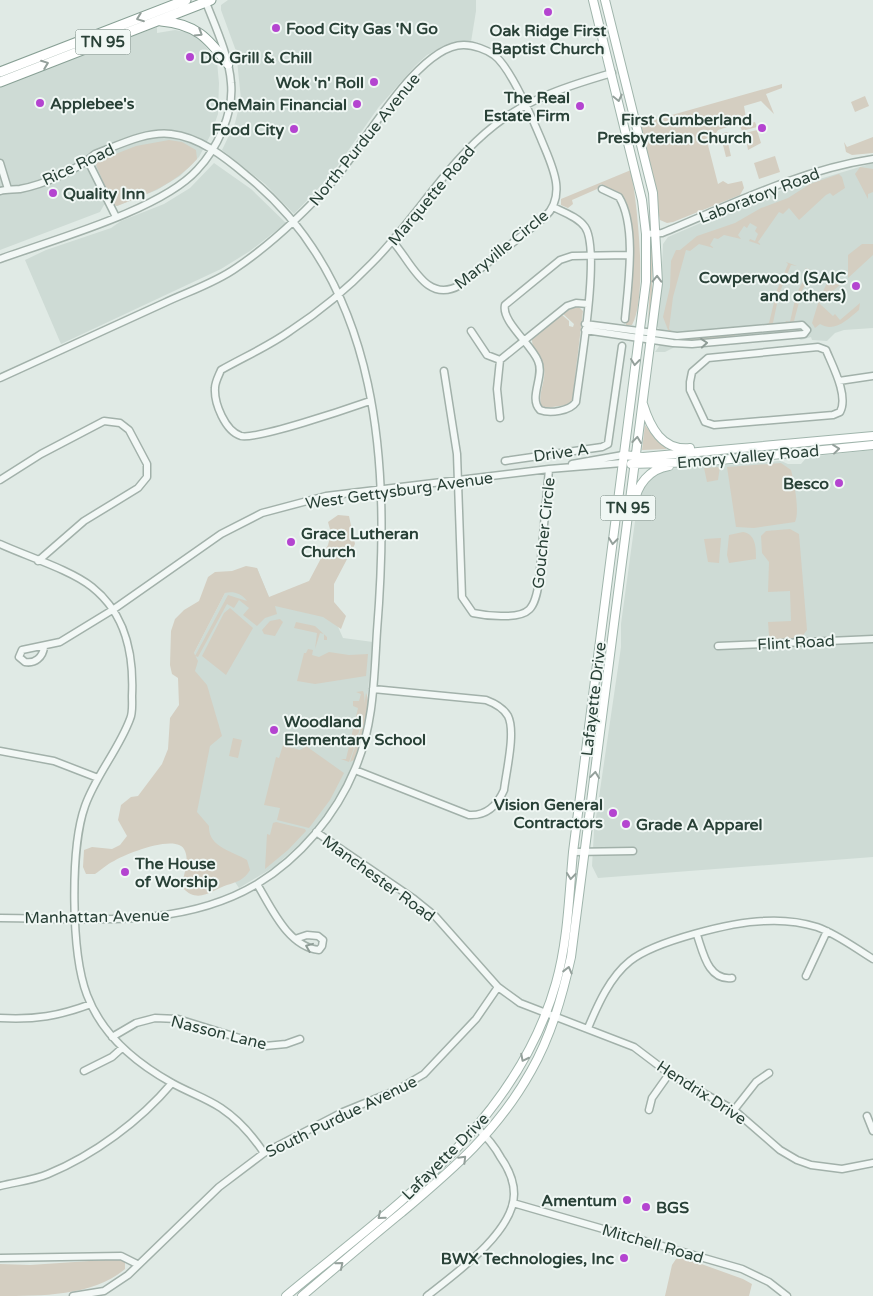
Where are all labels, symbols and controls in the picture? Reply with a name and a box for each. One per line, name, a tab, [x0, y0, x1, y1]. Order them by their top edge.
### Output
marker: Oak Ridge First Baptist Church	[542, 6, 554, 18]
one-way arrow	[136, 11, 145, 22]
place label: Food City Gas 'N Go	[286, 19, 438, 39]
place label: Oak Ridge First Baptist Church	[490, 21, 607, 59]
marker: Food City Gas 'N Go	[270, 22, 282, 34]
one-way arrow	[194, 26, 203, 36]
road number: TN 95	[76, 30, 130, 54]
place label: DQ Grill & Chill	[200, 48, 312, 68]
marker: DQ Grill & Chill	[184, 51, 196, 63]
one-way arrow	[41, 60, 49, 70]
street label: North Purdue Avenue	[305, 69, 424, 210]
place label: Wok 'n' Roll	[276, 73, 364, 93]
marker: Wok 'n' Roll	[368, 76, 380, 88]
place label: The Real Estate Firm	[484, 88, 570, 126]
place label: Applebee's	[50, 94, 135, 114]
one-way arrow	[612, 94, 623, 103]
place label: OneMain Financial	[206, 95, 347, 115]
marker: Applebee's	[34, 97, 46, 109]
marker: OneMain Financial	[351, 98, 363, 110]
marker: The Real Estate Firm	[574, 100, 586, 112]
place label: First Cumberland Presbyterian Church	[597, 110, 752, 148]
place label: Food City	[211, 120, 284, 140]
marker: First Cumberland Presbyterian Church	[756, 122, 768, 134]
marker: Food City	[288, 123, 300, 135]
street label: Rice Road	[39, 140, 118, 190]
street label: Marquette Road	[384, 141, 480, 250]
street label: Laboratory Road	[696, 164, 823, 228]
place label: Quality Inn	[63, 184, 145, 204]
marker: Quality Inn	[47, 187, 59, 199]
street label: Maryville Circle	[450, 206, 553, 294]
place label: Cowperwood (SAIC and others)	[699, 268, 846, 306]
one-way arrow	[652, 274, 662, 282]
marker: Cowperwood (SAIC and others)	[850, 280, 862, 292]
one-way arrow	[701, 337, 709, 348]
one-way arrow	[631, 358, 641, 366]
one-way arrow	[631, 435, 642, 443]
street label: Drive A	[532, 439, 590, 467]
street label: Emory Valley Road	[676, 441, 820, 473]
one-way arrow	[832, 444, 840, 455]
street label: West Gettysburg Avenue	[304, 468, 494, 514]
place label: Besco	[783, 474, 829, 494]
street label: Goucher Circle	[528, 476, 560, 590]
marker: Besco	[833, 477, 845, 489]
road number: TN 95	[600, 496, 656, 520]
place label: Grace Lutheran Church	[301, 524, 419, 562]
marker: Grace Lutheran Church	[285, 536, 297, 548]
one-way arrow	[608, 537, 619, 545]
street label: Flint Road	[757, 631, 835, 655]
street label: Lafayette Drive	[577, 641, 611, 757]
place label: Woodland Elementary School	[284, 712, 426, 750]
marker: Woodland Elementary School	[268, 724, 280, 736]
one-way arrow	[589, 770, 600, 778]
place label: Vision General Contractors	[494, 795, 603, 833]
marker: Vision General Contractors	[607, 807, 619, 819]
place label: Grade A Apparel	[636, 815, 763, 835]
marker: Grade A Apparel	[620, 818, 632, 830]
street label: Manchester Road	[318, 831, 439, 926]
place label: The House of Worship	[134, 854, 218, 892]
marker: The House of Worship	[119, 866, 131, 878]
one-way arrow	[566, 872, 577, 880]
street label: Manhattan Avenue	[24, 906, 170, 928]
one-way arrow	[305, 942, 314, 953]
one-way arrow	[562, 966, 573, 975]
street label: Nasson Lane	[169, 1011, 269, 1055]
one-way arrow	[520, 1053, 530, 1062]
street label: Hendrix Drive	[653, 1056, 750, 1129]
street label: South Purdue Avenue	[262, 1072, 420, 1162]
street label: Lafayette Drive	[398, 1109, 493, 1204]
one-way arrow	[457, 1156, 466, 1165]
place label: Amentum	[541, 1191, 617, 1211]
marker: Amentum	[621, 1194, 633, 1206]
place label: BGS	[656, 1198, 689, 1218]
marker: BGS	[640, 1201, 652, 1213]
one-way arrow	[378, 1211, 387, 1220]
street label: Mitchell Road	[600, 1220, 706, 1268]
place label: BWX Technologies, Inc	[441, 1249, 614, 1269]
marker: BWX Technologies, Inc	[618, 1252, 630, 1264]
one-way arrow	[334, 1261, 343, 1270]

